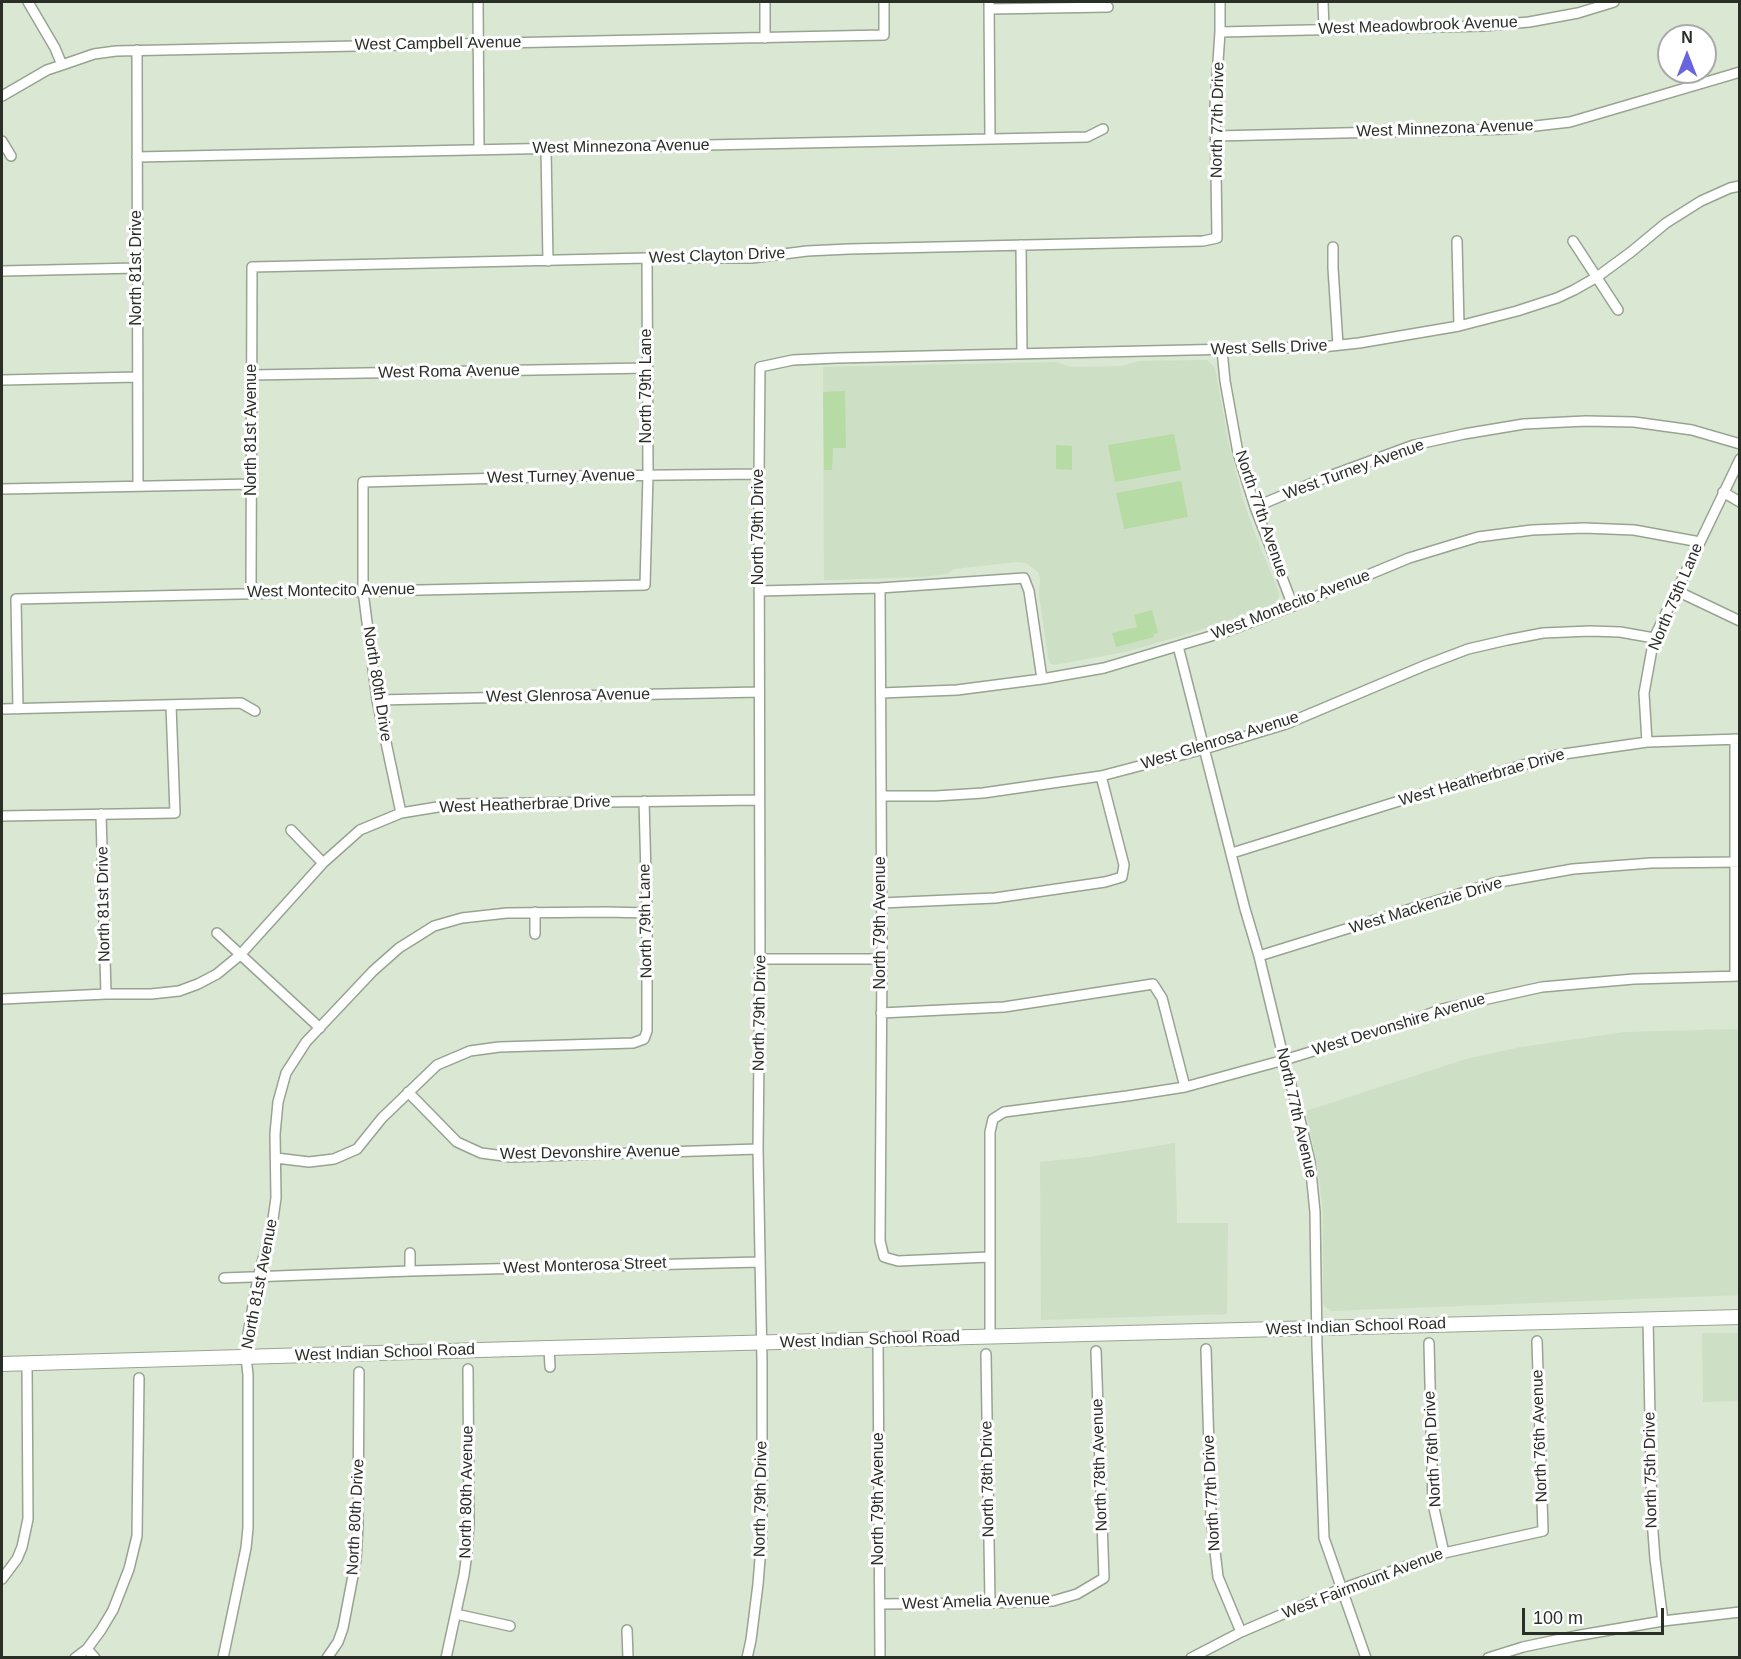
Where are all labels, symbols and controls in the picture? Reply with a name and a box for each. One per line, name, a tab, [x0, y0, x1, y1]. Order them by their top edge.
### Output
street label: West Meadowbrook Avenue	[1318, 13, 1518, 39]
north arrow	[1657, 24, 1717, 84]
text: N	[1681, 29, 1693, 46]
street label: West Campbell Avenue	[355, 33, 521, 55]
street label: North 77th Drive	[1207, 62, 1229, 178]
street label: West Minnezona Avenue	[1356, 116, 1534, 142]
street label: West Minnezona Avenue	[532, 136, 710, 158]
street label: North 81st Drive	[127, 210, 147, 326]
street label: West Clayton Drive	[648, 244, 786, 268]
street label: North 79th Lane	[637, 329, 657, 443]
street label: West Sells Drive	[1210, 336, 1328, 360]
street label: West Roma Avenue	[378, 361, 520, 383]
street label: North 81st Avenue	[242, 364, 262, 496]
street label: West Turney Avenue	[1281, 436, 1427, 504]
street label: North 77th Avenue	[1230, 448, 1292, 580]
street label: West Turney Avenue	[487, 466, 635, 488]
street label: North 79th Drive	[749, 469, 769, 585]
street label: North 75th Lane	[1645, 540, 1707, 654]
street label: West Montecito Avenue	[1209, 566, 1373, 644]
street label: West Montecito Avenue	[247, 580, 415, 602]
street label: North 80th Drive	[358, 625, 396, 743]
street label: West Glenrosa Avenue	[486, 685, 650, 707]
street label: West Glenrosa Avenue	[1139, 708, 1301, 774]
street label: West Heatherbrae Drive	[1397, 745, 1567, 811]
street label: West Heatherbrae Drive	[439, 792, 611, 818]
street label: North 81st Drive	[93, 846, 115, 962]
street label: North 79th Avenue	[871, 856, 891, 990]
street label: North 79th Lane	[635, 863, 657, 979]
street label: West Mackenzie Drive	[1347, 874, 1505, 938]
street label: North 79th Drive	[749, 955, 771, 1071]
street label: West Devonshire Avenue	[1310, 990, 1488, 1060]
street label: North 77th Avenue	[1272, 1046, 1320, 1180]
street label: West Devonshire Avenue	[500, 1142, 680, 1164]
street label: North 81st Avenue	[238, 1217, 282, 1351]
street label: West Monterosa Street	[503, 1254, 667, 1278]
street label: West Indian School Road	[1266, 1314, 1446, 1340]
street label: West Indian School Road	[780, 1327, 960, 1353]
street label: West Indian School Road	[295, 1340, 475, 1366]
street label: North 76th Avenue	[1528, 1369, 1552, 1503]
street label: North 76th Drive	[1420, 1390, 1446, 1508]
street label: North 78th Avenue	[1088, 1398, 1112, 1532]
street label: North 75th Drive	[1640, 1412, 1662, 1528]
street label: North 78th Drive	[977, 1421, 999, 1537]
street label: North 80th Avenue	[456, 1425, 478, 1559]
street label: North 79th Avenue	[869, 1432, 889, 1566]
street label: North 77th Drive	[1199, 1434, 1225, 1552]
street label: North 79th Drive	[750, 1441, 772, 1557]
street label: North 80th Drive	[343, 1458, 369, 1576]
street label: West Fairmount Avenue	[1280, 1544, 1446, 1624]
street label: West Amelia Avenue	[902, 1590, 1050, 1614]
scale bar	[1525, 1596, 1668, 1634]
text: 100 m	[1533, 1608, 1583, 1628]

